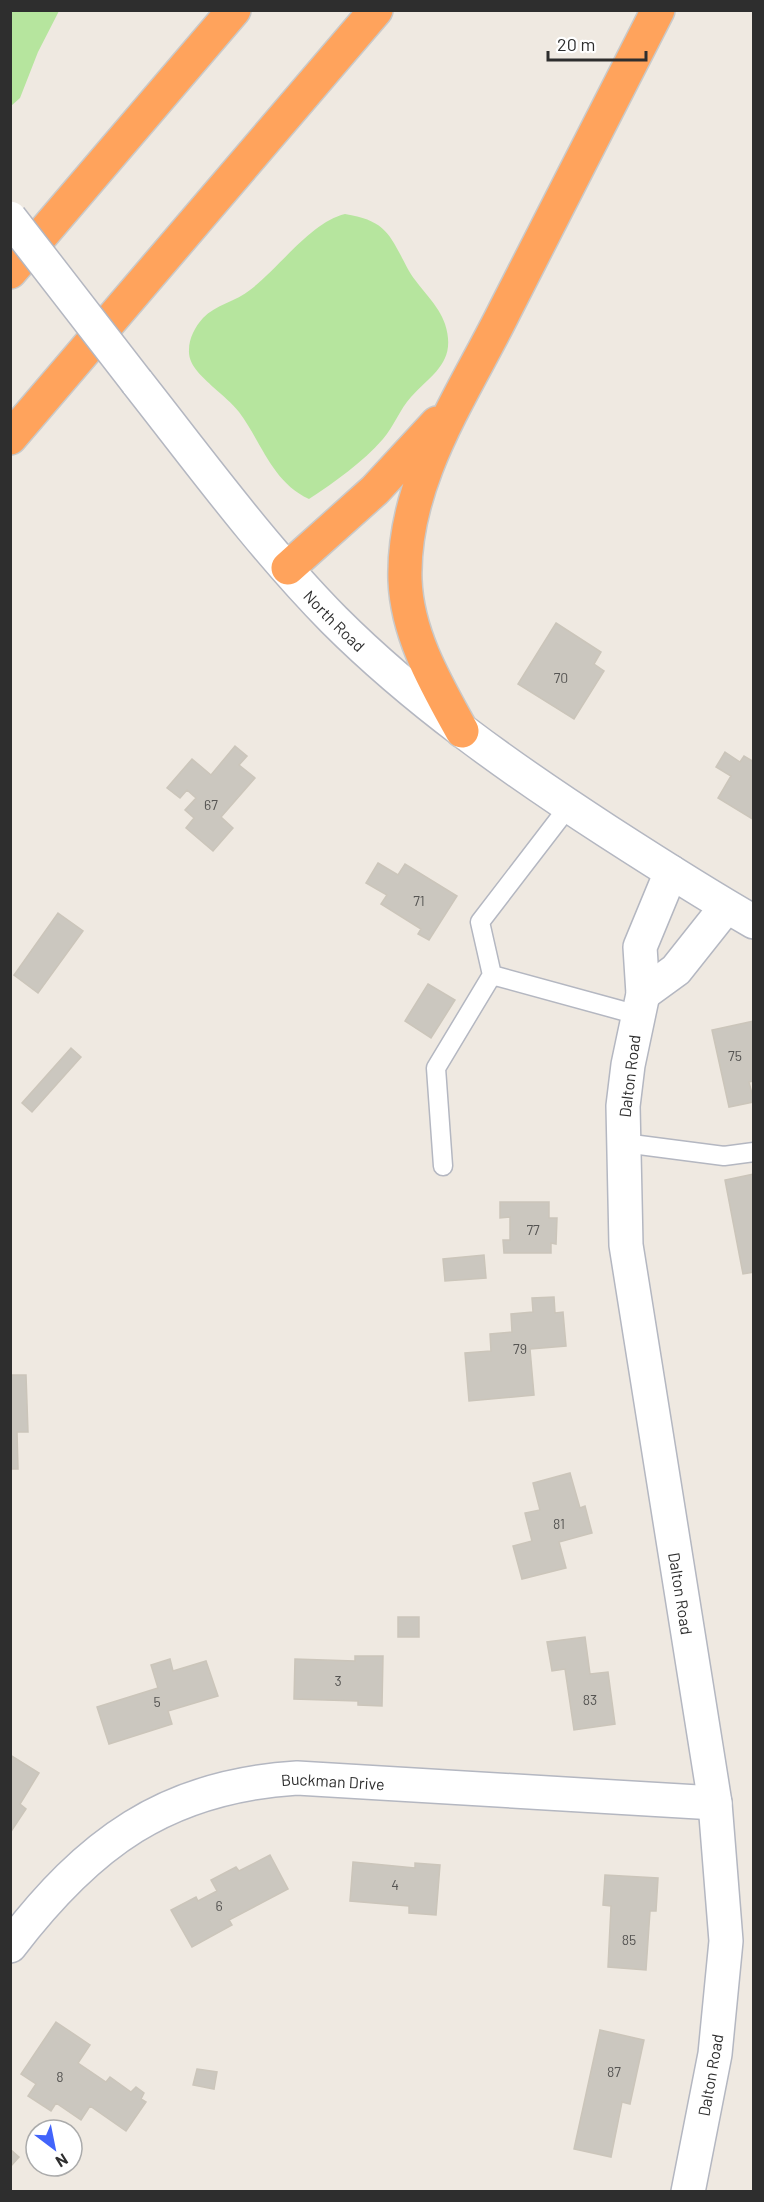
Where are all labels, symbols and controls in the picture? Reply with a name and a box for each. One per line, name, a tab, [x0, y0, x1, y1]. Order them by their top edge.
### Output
scale bar	[548, 24, 646, 62]
text: 20 m	[557, 33, 595, 55]
street label: North Road	[301, 586, 369, 655]
house number: 70	[554, 669, 568, 686]
house number: 67	[204, 796, 218, 813]
house number: 71	[413, 892, 425, 909]
street label: Dalton Road	[615, 1034, 643, 1118]
house number: 75	[728, 1047, 742, 1064]
house number: 77	[526, 1221, 540, 1238]
house number: 79	[513, 1340, 527, 1357]
house number: 81	[553, 1515, 565, 1532]
street label: Dalton Road	[666, 1551, 698, 1636]
house number: 3	[334, 1672, 342, 1689]
house number: 83	[583, 1691, 597, 1708]
house number: 5	[153, 1693, 161, 1710]
street label: Buckman Drive	[280, 1768, 385, 1793]
house number: 4	[391, 1876, 399, 1893]
house number: 6	[215, 1897, 223, 1914]
house number: 85	[622, 1931, 636, 1948]
street label: Dalton Road	[693, 2032, 727, 2118]
house number: 87	[607, 2063, 621, 2080]
house number: 8	[56, 2068, 64, 2085]
north arrow	[24, 2118, 84, 2178]
text: N	[53, 2150, 72, 2172]

